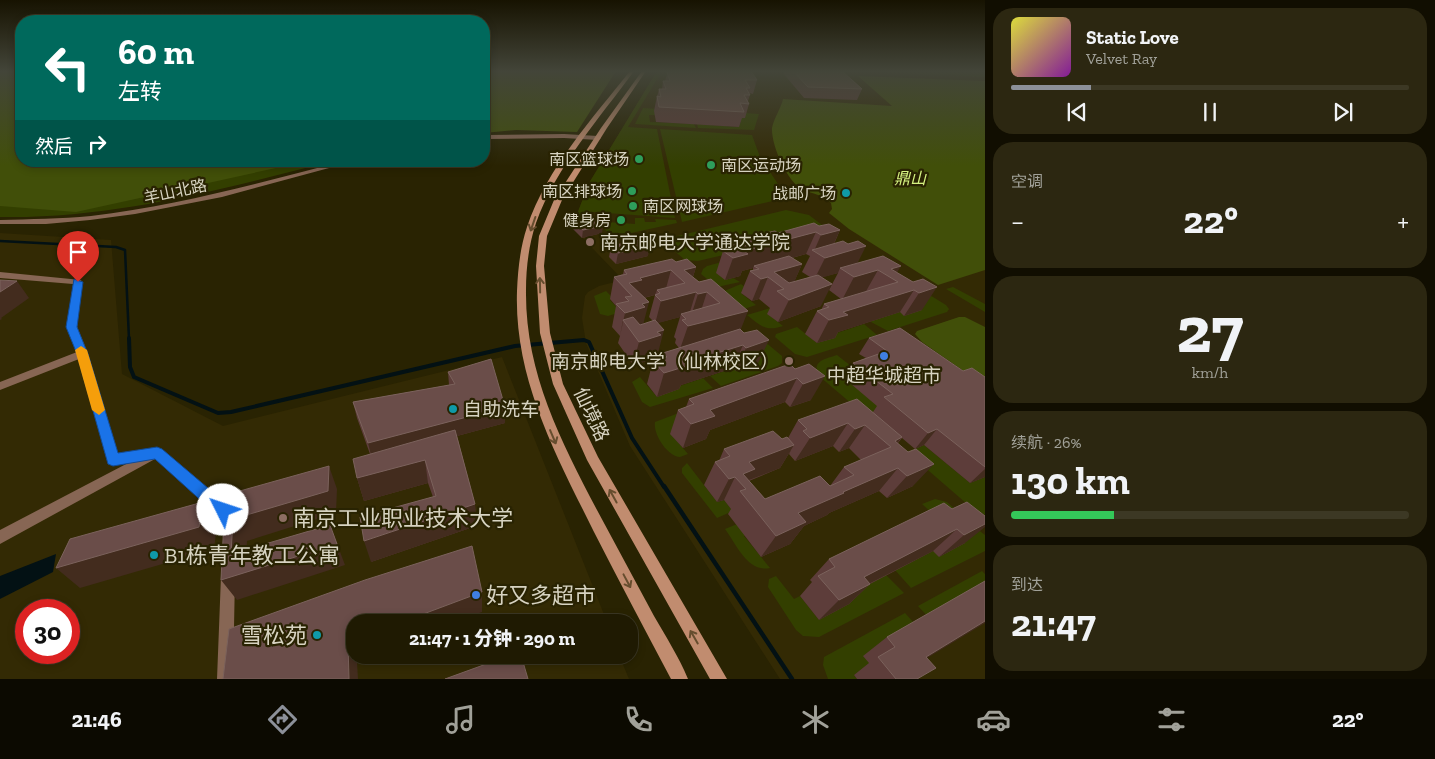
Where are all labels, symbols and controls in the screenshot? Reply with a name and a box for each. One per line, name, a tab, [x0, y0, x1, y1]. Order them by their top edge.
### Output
text: Static Love	[1086, 26, 1179, 49]
text: 60 m	[118, 31, 194, 73]
icon: left	[35, 35, 100, 100]
text: Velvet Ray	[1086, 49, 1157, 68]
text: 左转	[118, 78, 162, 105]
icon: previous	[1063, 98, 1091, 126]
icon: pause	[1196, 98, 1224, 126]
icon: next	[1329, 98, 1357, 126]
icon: right	[83, 130, 111, 158]
text: 然后	[35, 135, 73, 158]
place label: 南区篮球场	[549, 150, 629, 169]
marker: 南区篮球场	[633, 153, 645, 165]
place label: 南区运动场	[721, 156, 801, 175]
marker: 南区运动场	[705, 159, 717, 171]
park label: 鼎山	[894, 169, 927, 188]
text: 空调	[1011, 172, 1043, 191]
street label: 羊山北路	[142, 176, 208, 207]
place label: 南区排球场	[542, 182, 622, 201]
place label: 战邮广场	[772, 184, 836, 203]
marker: 南区排球场	[626, 185, 638, 197]
marker: 战邮广场	[840, 187, 852, 199]
place label: 南区网球场	[643, 197, 723, 216]
text: 22°	[1183, 197, 1238, 243]
marker: 南区网球场	[627, 200, 639, 212]
text: −	[1011, 205, 1024, 238]
text: +	[1397, 205, 1409, 238]
place label: 健身房	[563, 211, 611, 230]
marker: 健身房	[615, 214, 627, 226]
one-way arrow	[527, 216, 537, 232]
pin	[57, 231, 99, 282]
place label: 南京邮电大学通达学院	[600, 231, 790, 254]
marker: 南京邮电大学通达学院	[584, 236, 596, 248]
icon: arrive	[64, 238, 92, 266]
one-way arrow	[535, 277, 545, 294]
text: 27	[1176, 291, 1244, 369]
place label: 南京邮电大学（仙林校区）	[551, 350, 779, 373]
marker: 中超华城超市	[878, 350, 890, 362]
marker: 南京邮电大学（仙林校区）	[783, 355, 795, 367]
text: km/h	[1192, 363, 1228, 382]
place label: 中超华城超市	[827, 364, 941, 387]
street label: 仙境路	[569, 384, 614, 445]
place label: 自助洗车	[463, 398, 539, 421]
marker: 自助洗车	[447, 403, 459, 415]
one-way arrow	[549, 429, 559, 444]
text: 续航 · 26%	[1011, 433, 1082, 452]
text: 130 km	[1011, 458, 1130, 504]
position arrow	[196, 483, 248, 535]
one-way arrow	[608, 489, 618, 504]
place label: 南京工业职业技术大学	[293, 505, 513, 532]
marker: 南京工业职业技术大学	[277, 512, 289, 524]
place label: B1栋青年教工公寓	[164, 542, 340, 569]
marker: B1栋青年教工公寓	[148, 549, 160, 561]
one-way arrow	[623, 574, 633, 588]
text: 到达	[1011, 575, 1043, 594]
place label: 好又多超市	[486, 582, 596, 609]
marker: 好又多超市	[470, 589, 482, 601]
speed limit sign: 30	[15, 599, 80, 664]
text: 21:47	[1011, 600, 1096, 646]
place label: 雪松苑	[241, 622, 307, 649]
text: 21:47 · 1 分钟 · 290 m	[409, 627, 575, 650]
marker: 雪松苑	[311, 629, 323, 641]
one-way arrow	[689, 630, 699, 644]
icon: directions	[265, 702, 300, 737]
icon: music	[443, 702, 478, 737]
icon: phone	[621, 702, 656, 737]
icon: climate	[798, 702, 833, 737]
icon: car	[976, 702, 1011, 737]
icon: filters	[1154, 702, 1189, 737]
text: 21:46	[71, 706, 122, 733]
text: 22°	[1332, 706, 1364, 733]

